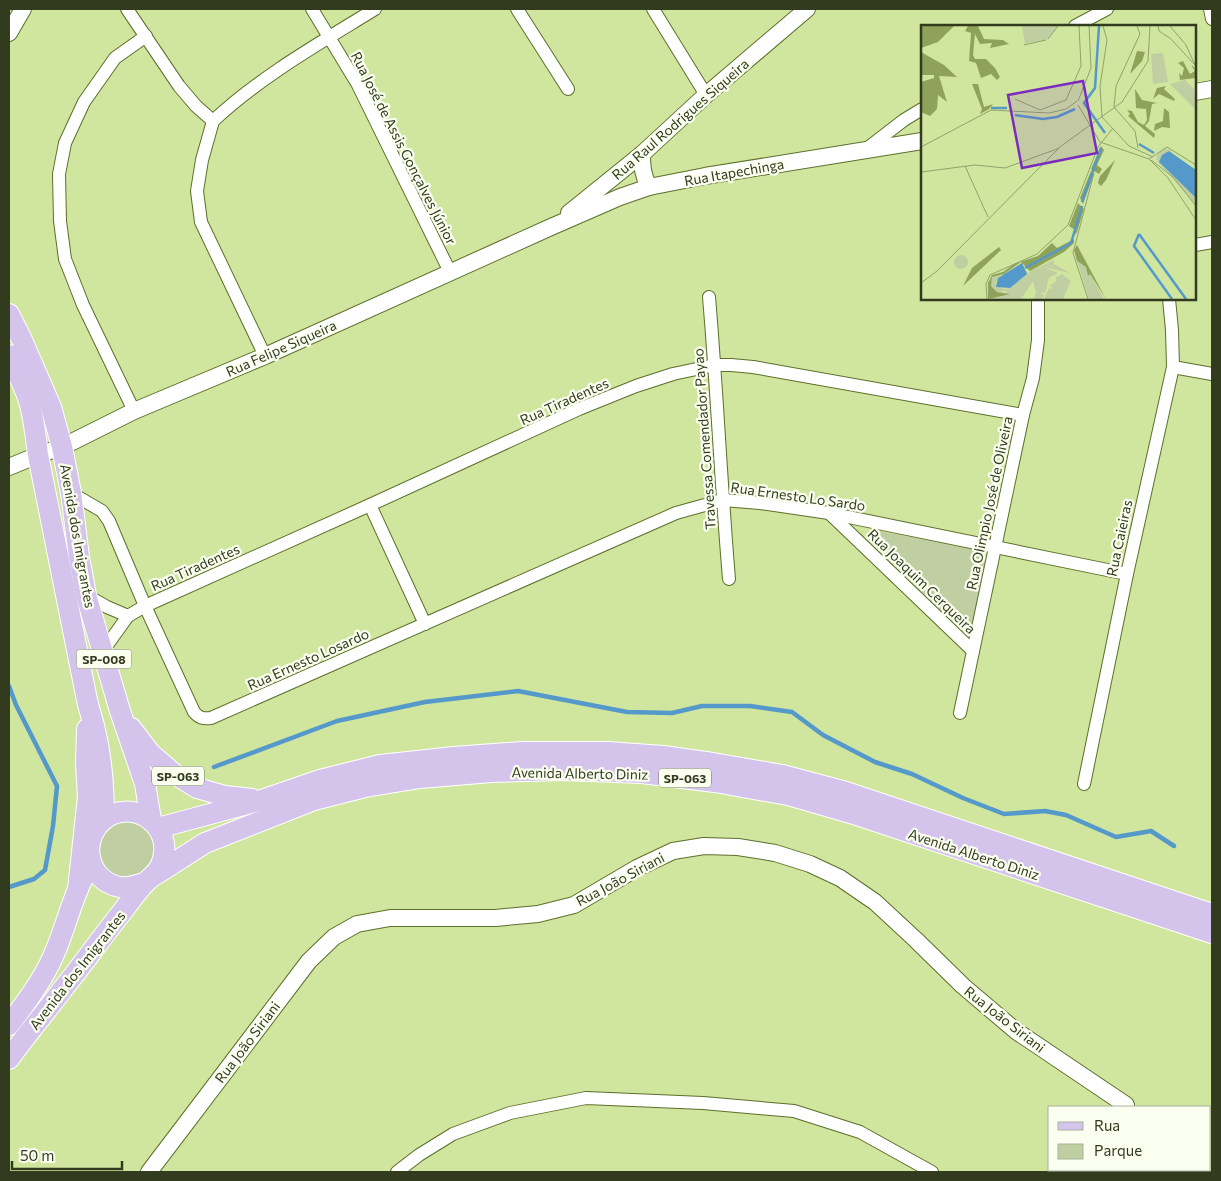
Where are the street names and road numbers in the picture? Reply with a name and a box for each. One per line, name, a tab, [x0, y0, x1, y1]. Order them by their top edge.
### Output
street label: Rua José de Assis Gonçalves Júnior	[348, 49, 460, 248]
street label: Rua Raul Rodrigues Siqueira	[608, 55, 752, 183]
street label: Rua Itapechinga	[683, 155, 785, 189]
street label: Rua Felipe Siqueira	[223, 316, 339, 380]
street label: Travessa Comendador Payao	[689, 348, 719, 530]
street label: Rua Tiradentes	[517, 374, 611, 428]
street label: Rua Olimpio José de Oliveira	[962, 415, 1016, 591]
street label: Avenida dos Imigrantes	[57, 463, 99, 609]
street label: Rua Ernesto Lo Sardo	[730, 478, 866, 514]
street label: Rua Caieiras	[1103, 498, 1135, 578]
street label: Rua Joaquim Cerqueira	[864, 525, 980, 637]
street label: Rua Tiradentes	[148, 540, 242, 594]
street label: Rua Ernesto Losardo	[245, 625, 371, 693]
road number: SP-008	[76, 650, 132, 669]
street label: Avenida Alberto Diniz	[511, 763, 649, 783]
road number: SP-063	[152, 766, 204, 786]
road number: SP-063	[659, 768, 711, 788]
street label: Avenida Alberto Diniz	[906, 825, 1042, 883]
street label: Rua João Siriani	[573, 849, 667, 909]
street label: Avenida dos Imigrantes	[25, 907, 129, 1033]
street label: Rua João Siriani	[961, 982, 1049, 1056]
street label: Rua João Siriani	[211, 998, 283, 1086]

